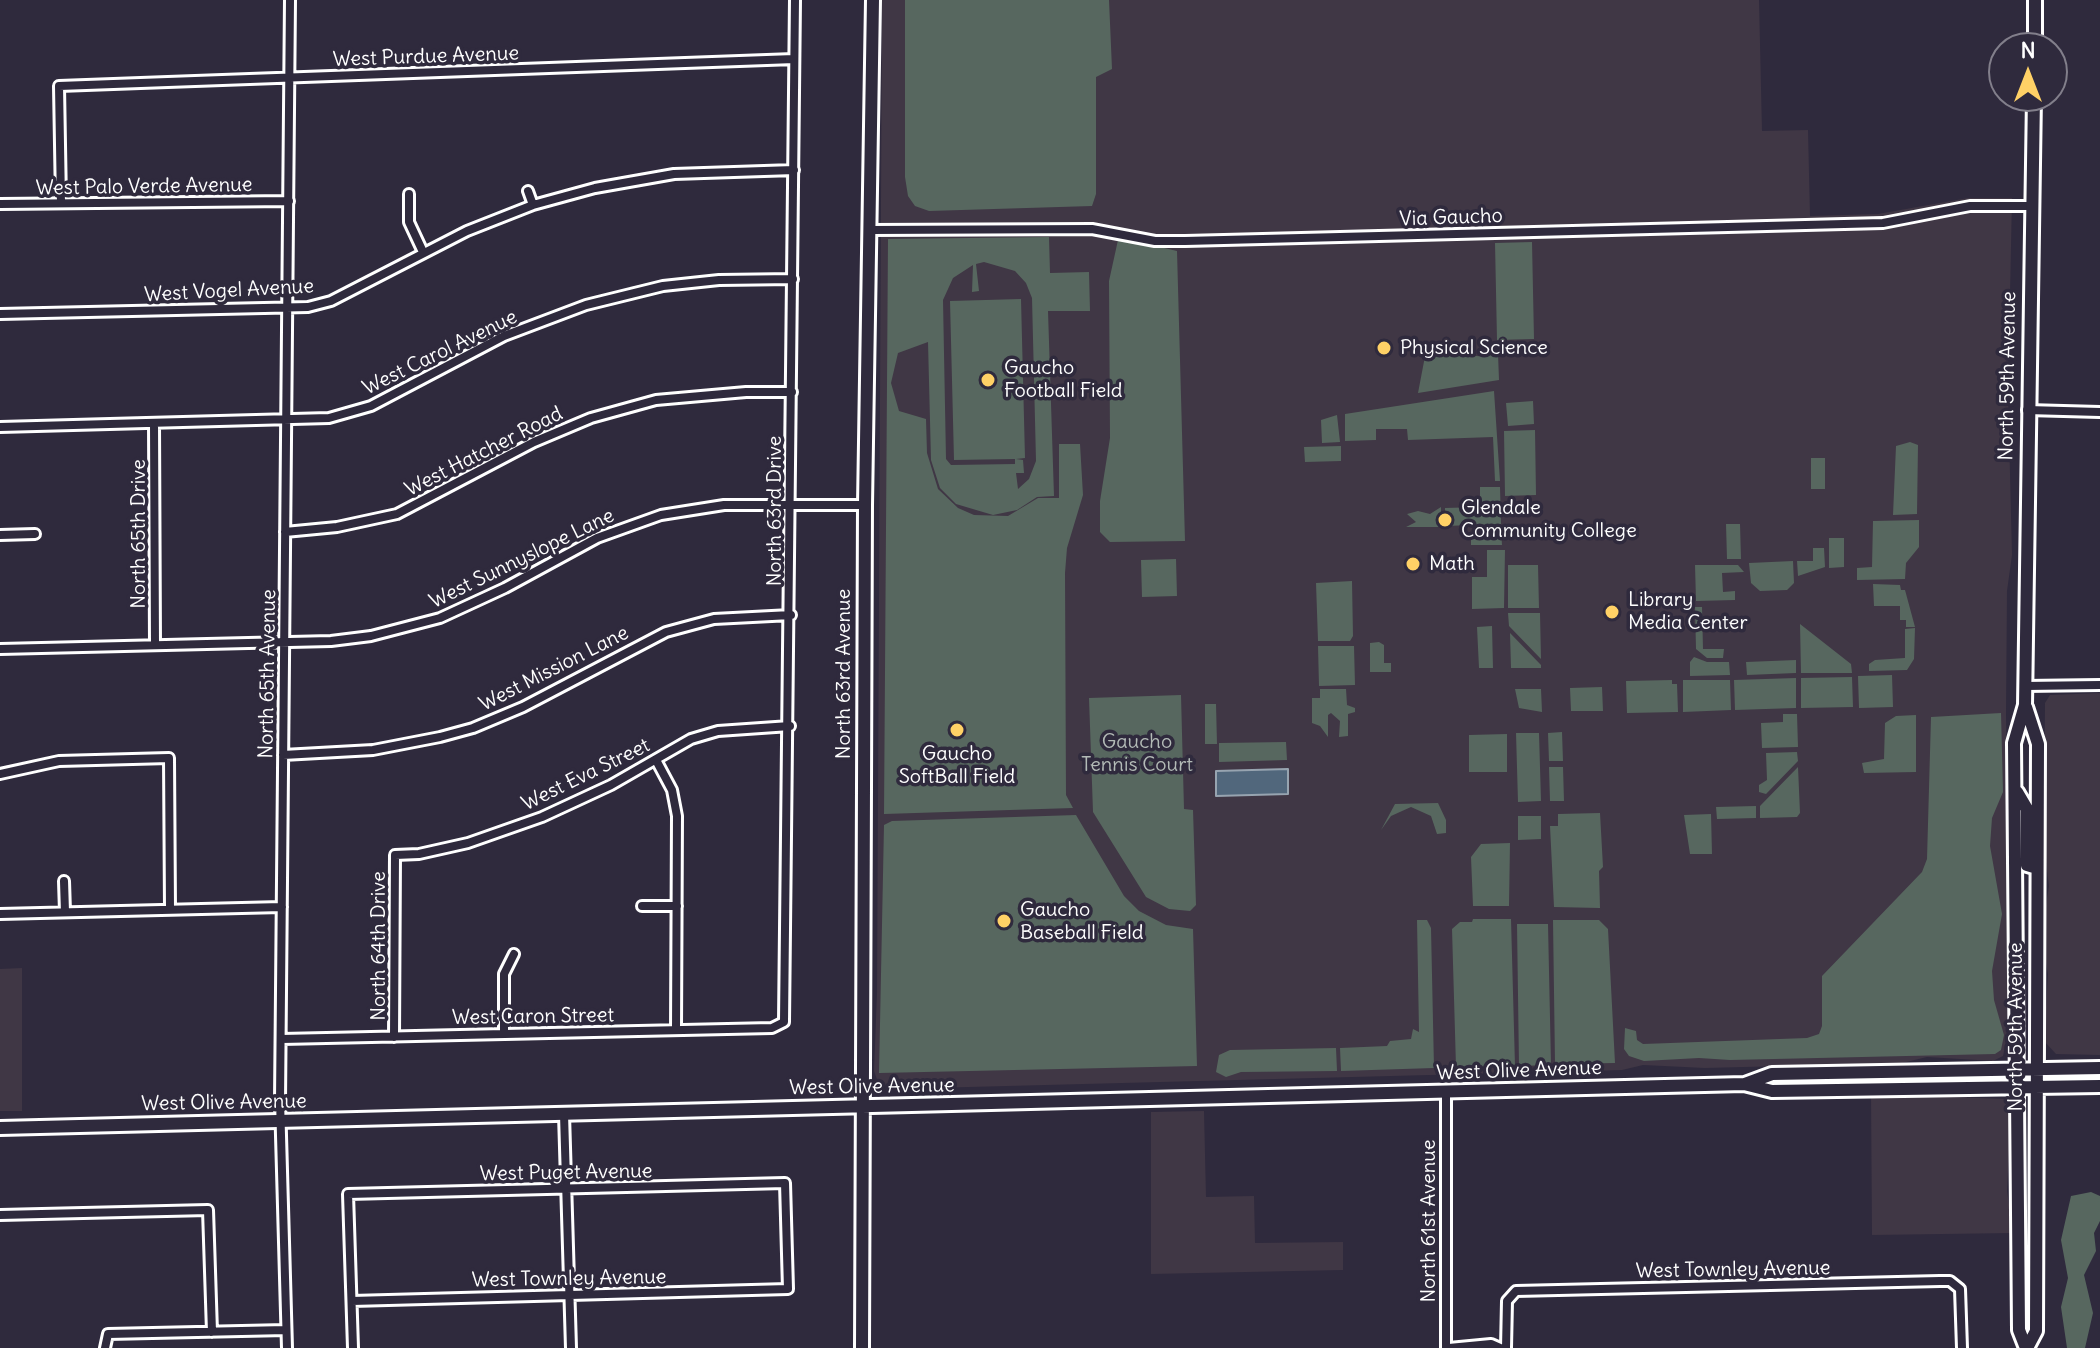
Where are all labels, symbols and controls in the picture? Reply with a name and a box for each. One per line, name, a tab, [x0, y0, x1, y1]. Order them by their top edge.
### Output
north arrow	[1988, 32, 2068, 112]
text: N	[2020, 36, 2036, 64]
street label: West Purdue Avenue	[332, 42, 520, 72]
street label: West Palo Verde Avenue	[35, 173, 253, 201]
street label: Via Gaucho	[1399, 204, 1503, 232]
street label: West Vogel Avenue	[143, 275, 315, 307]
street label: North 59th Avenue	[1995, 291, 2021, 461]
street label: West Carol Avenue	[359, 305, 521, 401]
place label: Physical Science	[1400, 336, 1548, 360]
marker: Physical Science	[1375, 339, 1393, 357]
place label: Gaucho Football Field	[1004, 356, 1123, 403]
marker: Gaucho Football Field	[979, 371, 997, 389]
street label: West Hatcher Road	[401, 402, 567, 502]
street label: North 63rd Drive	[763, 436, 787, 586]
street label: North 65th Drive	[127, 459, 151, 609]
place label: Glendale Community College	[1461, 496, 1637, 543]
street label: West Sunnyslope Lane	[426, 504, 618, 614]
marker: Glendale Community College	[1436, 511, 1454, 529]
place label: Math	[1429, 552, 1475, 576]
marker: Math	[1404, 555, 1422, 573]
place label: Library Media Center	[1628, 588, 1748, 635]
street label: North 65th Avenue	[255, 589, 281, 759]
street label: North 63rd Avenue	[832, 589, 856, 759]
marker: Library Media Center	[1603, 603, 1621, 621]
street label: West Mission Lane	[475, 621, 633, 717]
marker: Gaucho SoftBall Field	[948, 721, 966, 739]
park label: Gaucho Tennis Court	[1081, 730, 1193, 777]
street label: West Eva Street	[518, 734, 654, 816]
place label: Gaucho SoftBall Field	[899, 742, 1015, 789]
street label: North 64th Drive	[367, 871, 391, 1021]
place label: Gaucho Baseball Field	[1020, 898, 1143, 945]
marker: Gaucho Baseball Field	[995, 912, 1013, 930]
street label: North 59th Avenue	[2004, 942, 2028, 1112]
street label: West Caron Street	[452, 1004, 614, 1030]
street label: West Olive Avenue	[1436, 1056, 1602, 1086]
street label: West Olive Avenue	[789, 1074, 955, 1100]
street label: West Olive Avenue	[141, 1090, 307, 1116]
street label: North 61st Avenue	[1417, 1139, 1441, 1303]
street label: West Puget Avenue	[479, 1159, 653, 1187]
street label: West Townley Avenue	[1635, 1256, 1831, 1284]
street label: West Townley Avenue	[471, 1265, 667, 1293]

